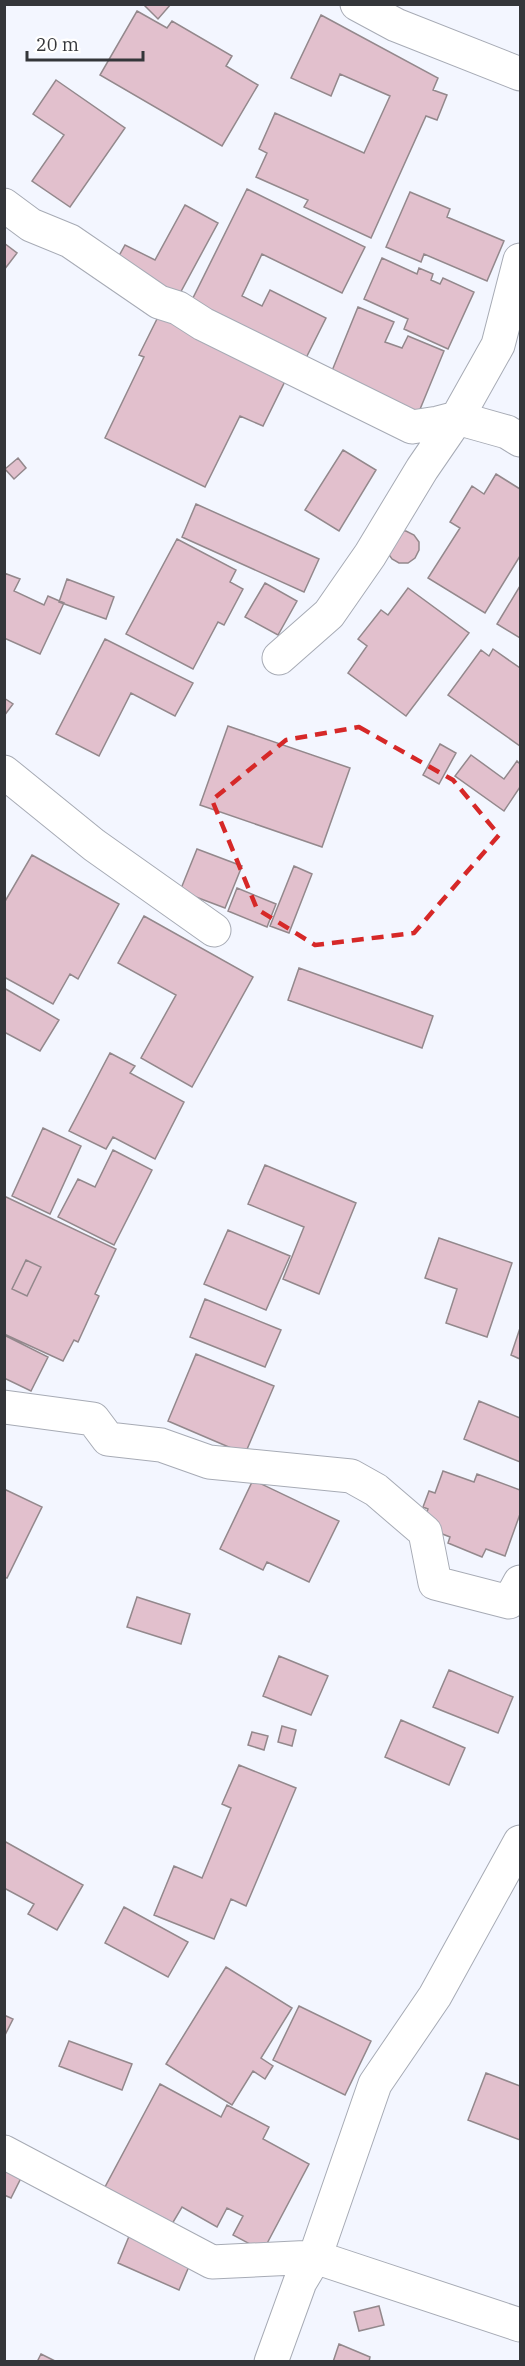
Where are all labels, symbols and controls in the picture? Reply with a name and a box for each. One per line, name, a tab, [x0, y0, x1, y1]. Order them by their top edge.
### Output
scale bar	[27, 24, 142, 62]
text: 20 m	[36, 33, 79, 56]

